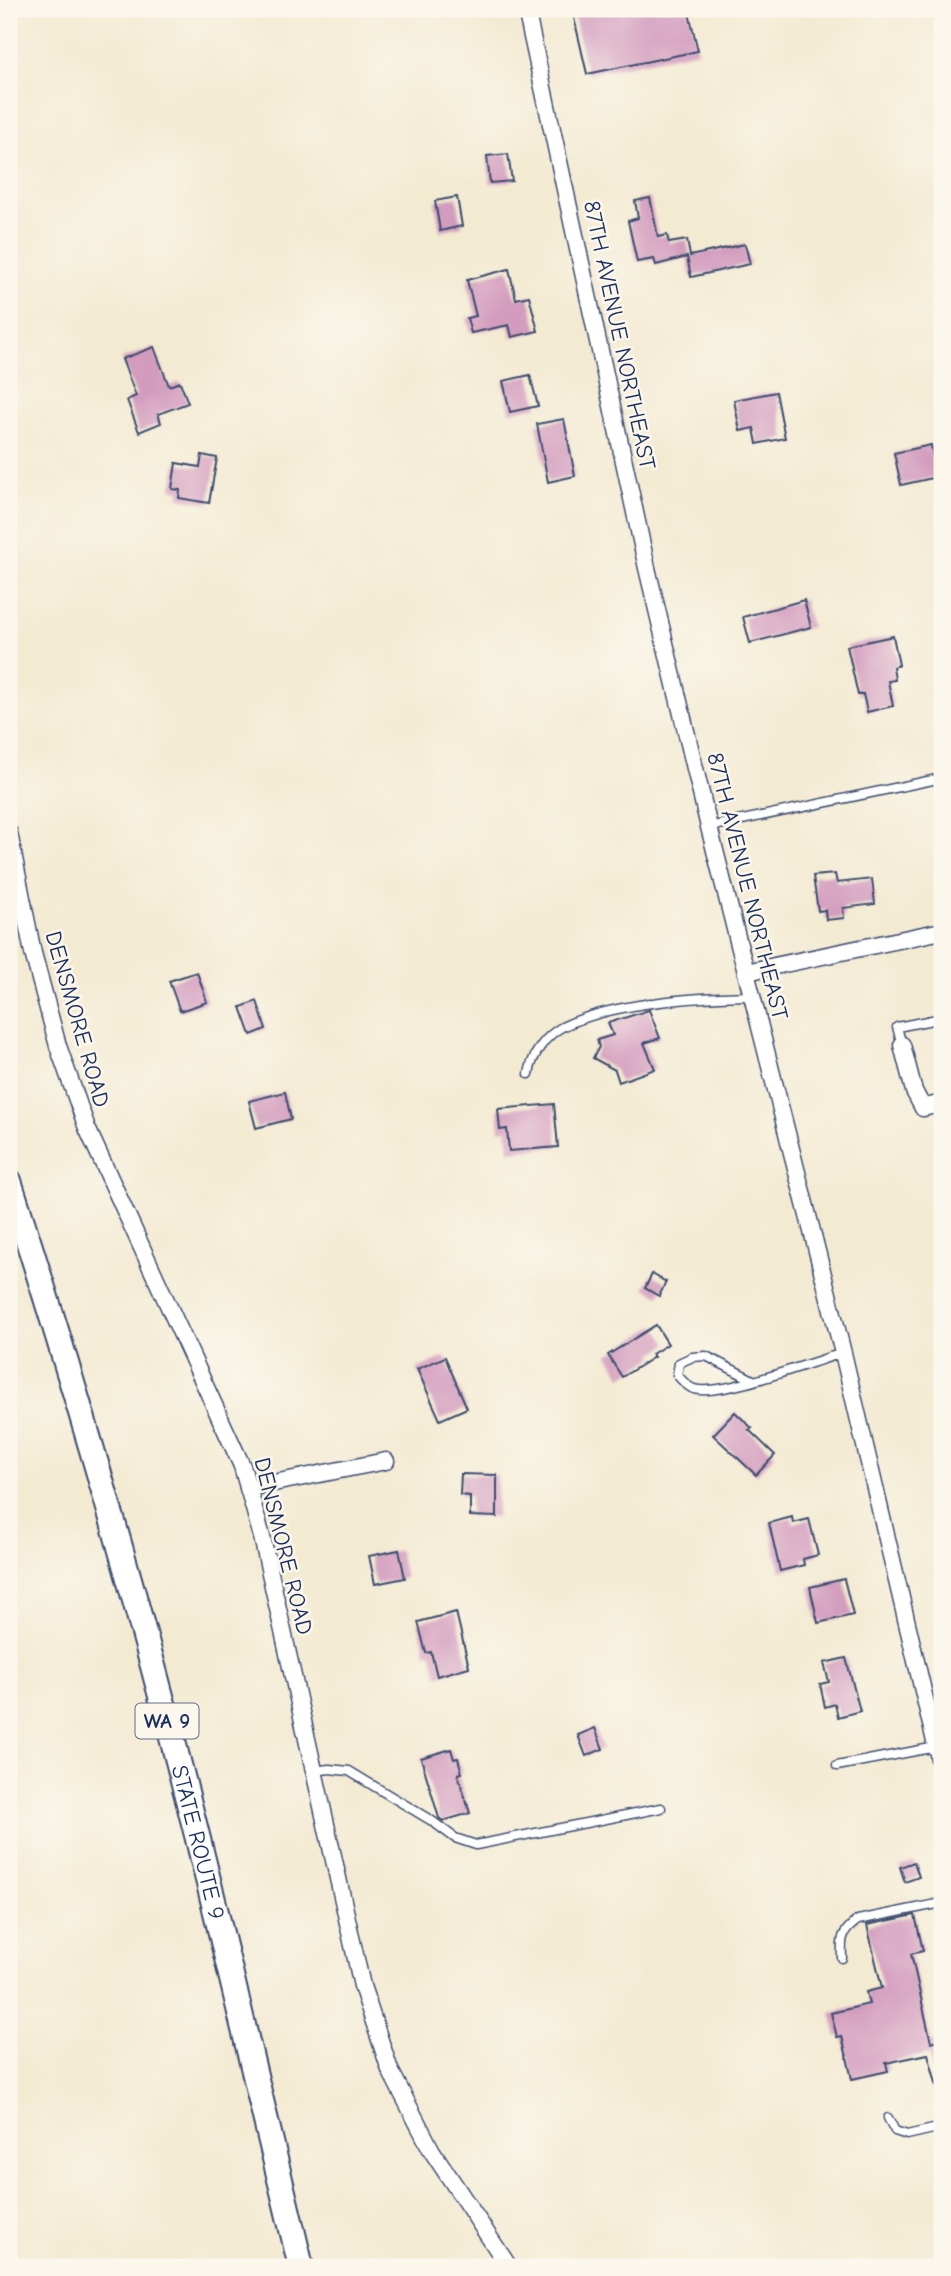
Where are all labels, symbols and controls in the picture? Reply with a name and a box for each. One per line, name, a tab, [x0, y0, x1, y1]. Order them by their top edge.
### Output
street label: 87TH AVENUE NORTHEAST	[578, 198, 661, 472]
street label: 87TH AVENUE NORTHEAST	[701, 750, 794, 1023]
street label: DENSMORE ROAD	[39, 928, 116, 1110]
street label: DENSMORE ROAD	[248, 1455, 319, 1638]
road number: WA 9	[136, 1704, 198, 1738]
street label: STATE ROUTE 9	[166, 1762, 230, 1922]

